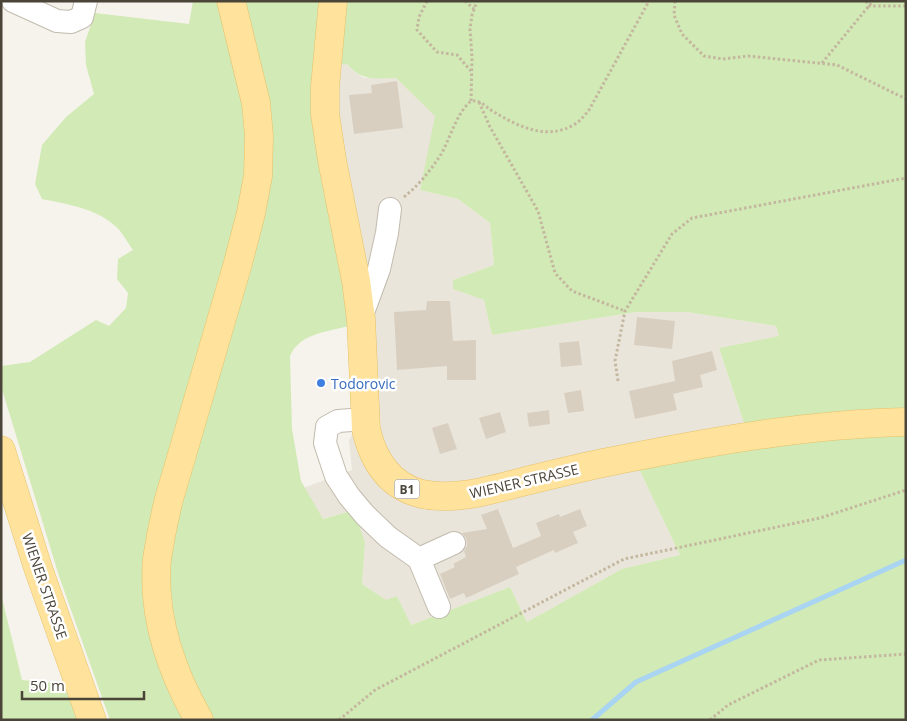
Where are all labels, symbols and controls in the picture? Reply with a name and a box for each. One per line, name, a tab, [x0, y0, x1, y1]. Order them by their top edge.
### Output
place label: Todorovic	[331, 374, 396, 393]
marker: Todorovic	[315, 377, 327, 389]
street label: WIENER STRASSE	[468, 459, 580, 503]
road number: B1	[394, 479, 420, 498]
street label: WIENER STRASSE	[18, 530, 72, 642]
scale bar	[22, 668, 145, 700]
text: 50 m	[30, 675, 65, 695]

